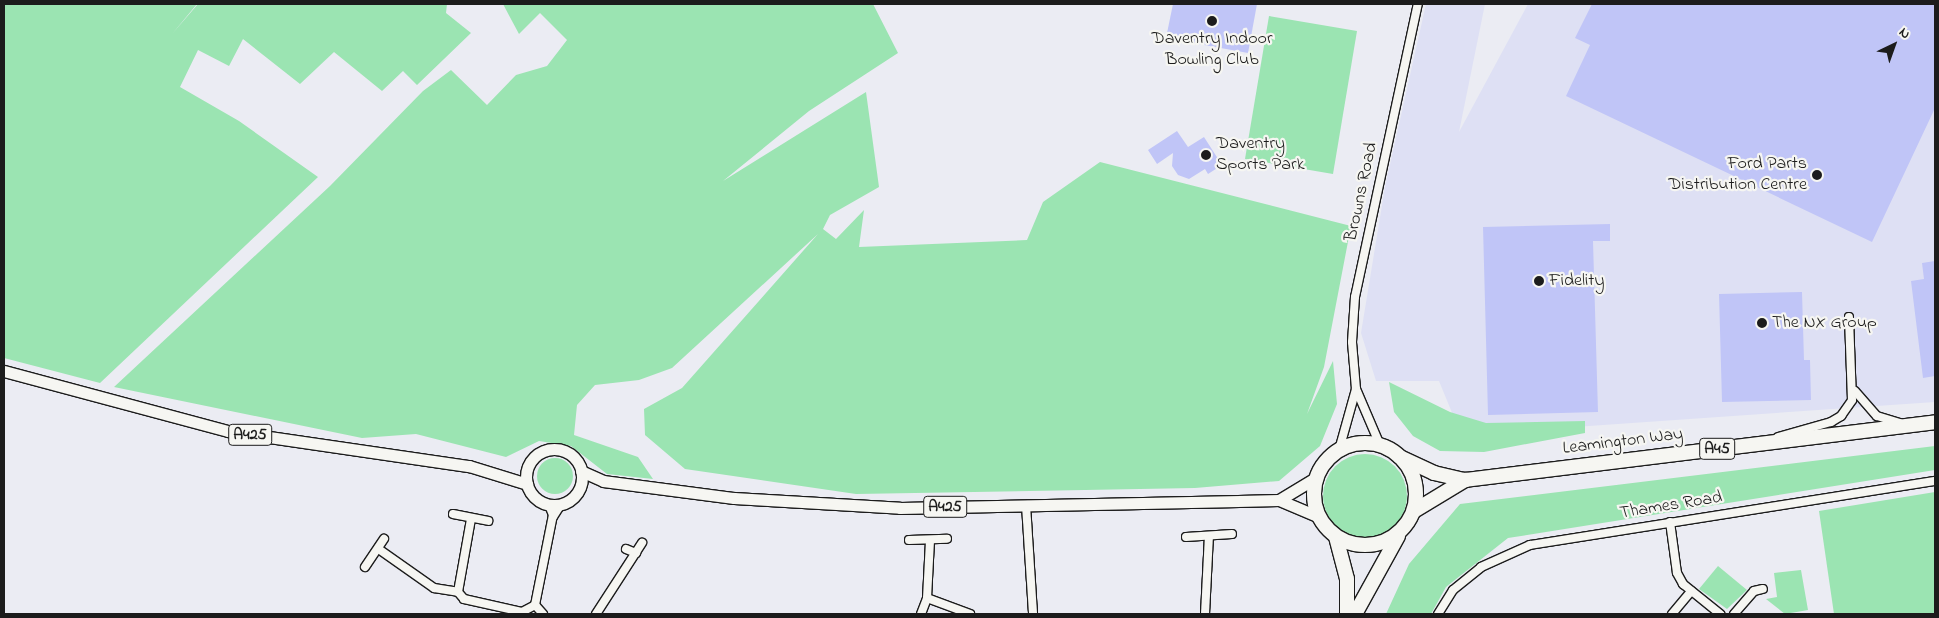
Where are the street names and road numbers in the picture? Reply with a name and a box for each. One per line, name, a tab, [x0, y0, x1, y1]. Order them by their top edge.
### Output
street label: Browns Road	[1341, 141, 1383, 243]
road number: A425	[228, 422, 272, 448]
street label: Leamington Way	[1562, 424, 1684, 460]
road number: A45	[1698, 436, 1736, 462]
street label: Thames Road	[1618, 487, 1724, 525]
road number: A425	[922, 494, 968, 520]

